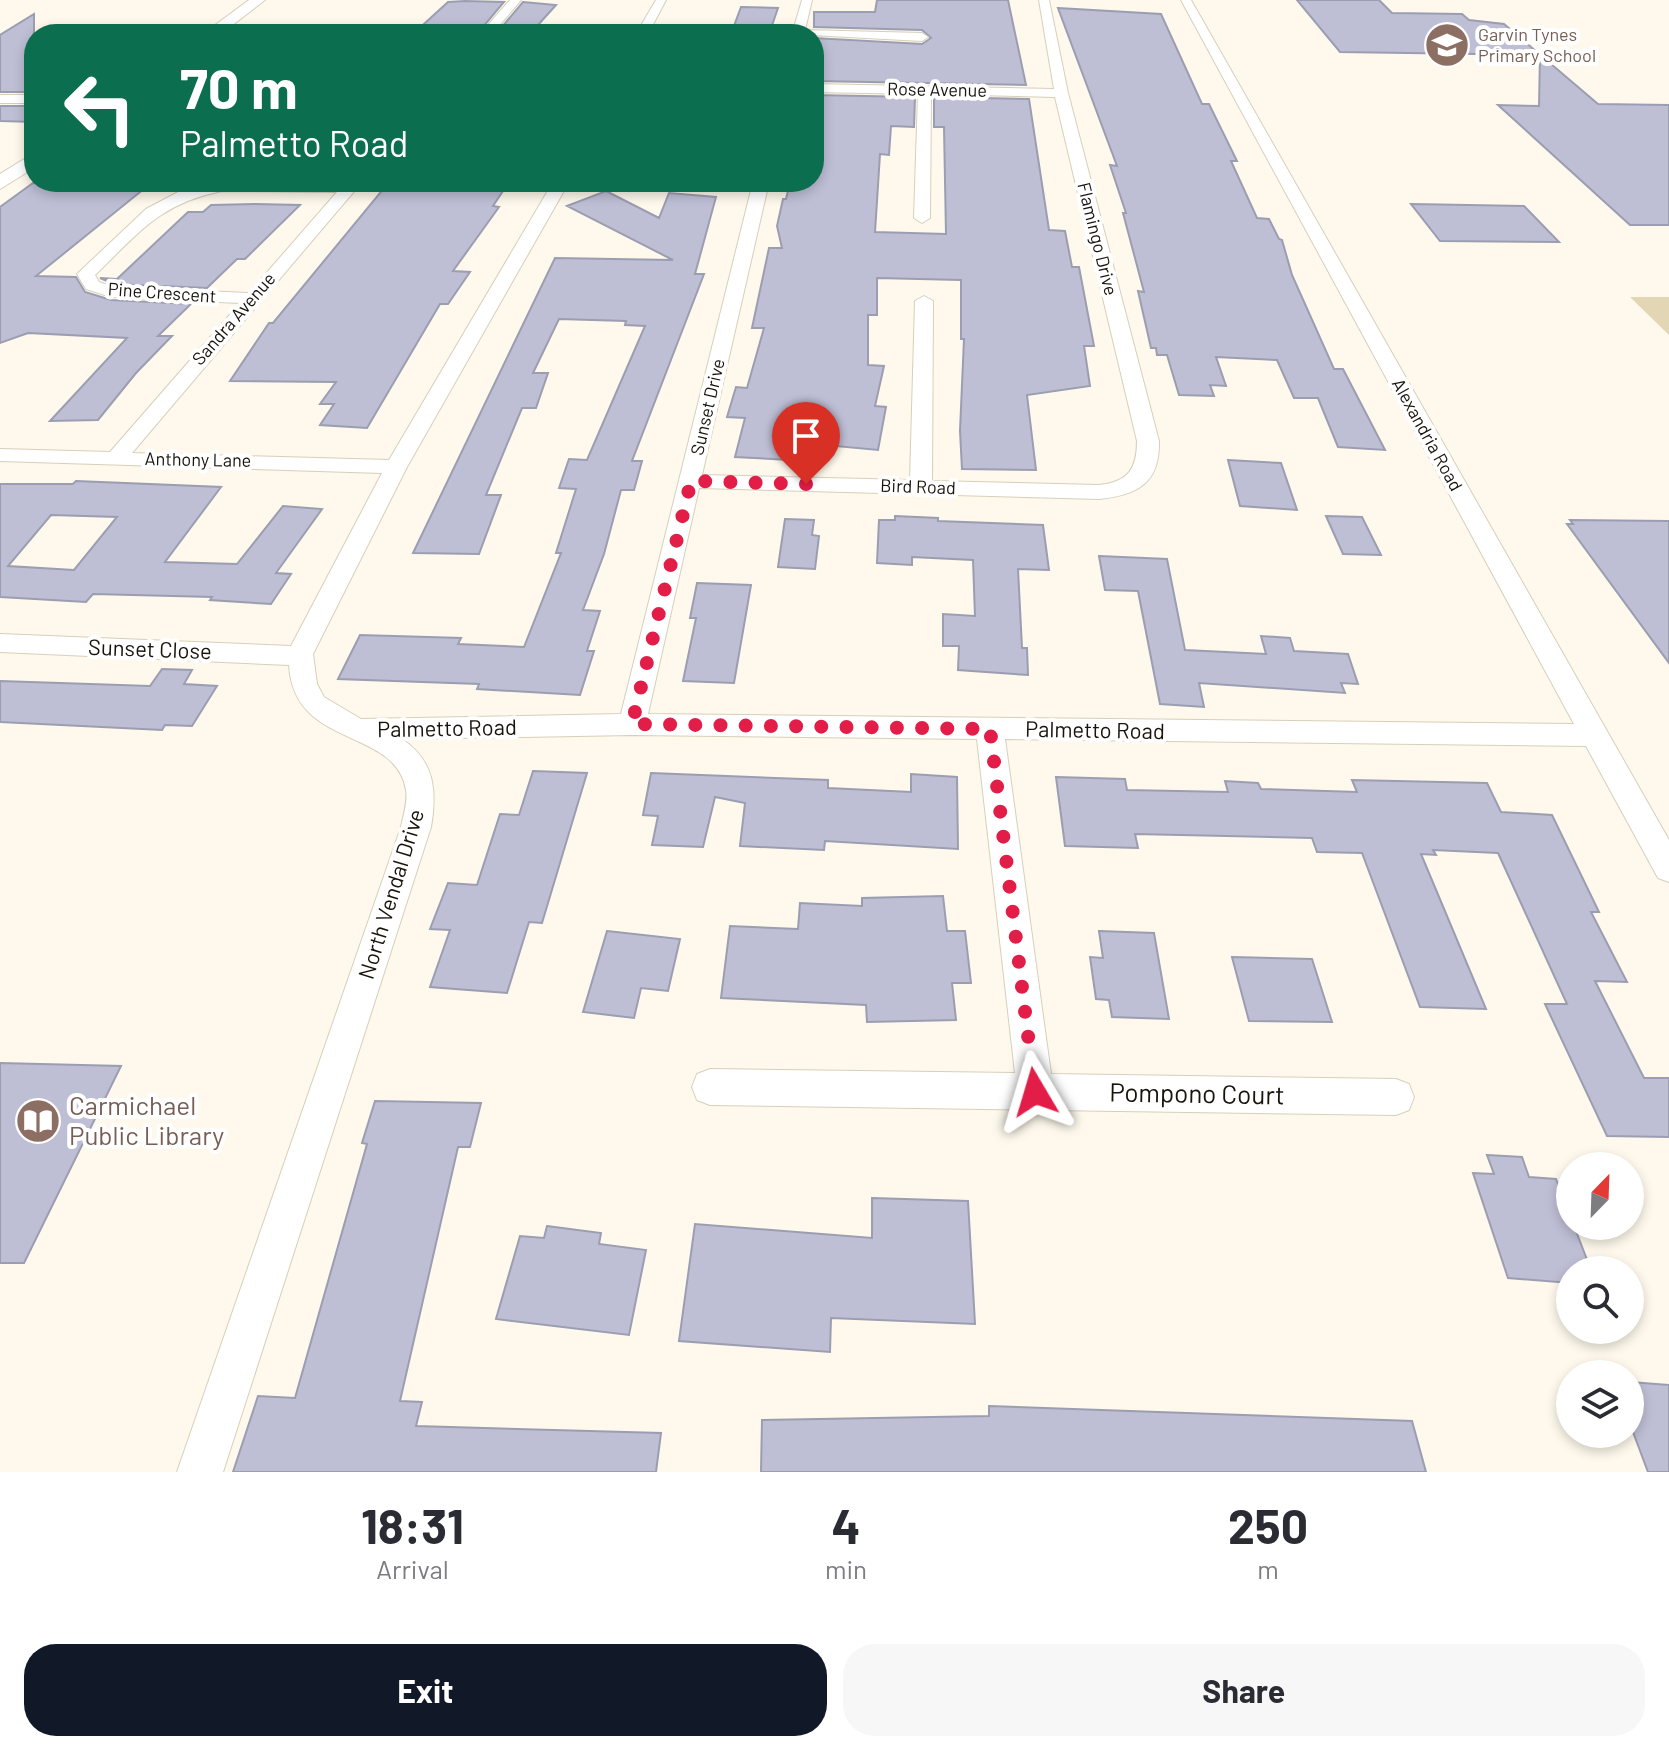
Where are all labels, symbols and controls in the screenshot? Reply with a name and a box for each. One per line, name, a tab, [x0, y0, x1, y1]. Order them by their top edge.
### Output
school or university icon: Garvin Tynes Primary School	[1423, 21, 1471, 69]
place label: Garvin Tynes Primary School	[1478, 23, 1596, 66]
text: 70 m	[180, 53, 298, 120]
icon: left	[48, 56, 152, 160]
street label: Rose Avenue	[887, 77, 987, 101]
text: Palmetto Road	[180, 121, 408, 164]
street label: Flamingo Drive	[1073, 180, 1123, 298]
street label: Sandra Avenue	[187, 268, 279, 369]
street label: Pine Crescent	[107, 277, 217, 307]
street label: Sunset Drive	[685, 356, 729, 457]
street label: Alexandria Road	[1388, 374, 1468, 495]
pin	[772, 402, 840, 484]
icon: arrive	[784, 414, 828, 458]
street label: Anthony Lane	[145, 447, 252, 471]
street label: Bird Road	[880, 474, 956, 498]
street label: Sunset Close	[88, 633, 212, 663]
street label: Palmetto Road	[377, 713, 517, 741]
street label: Palmetto Road	[1025, 715, 1165, 743]
street label: North Vendal Drive	[352, 806, 428, 982]
position arrow	[993, 1050, 1077, 1134]
street label: Pompono Court	[1109, 1075, 1285, 1110]
place label: Carmichael Public Library	[69, 1089, 224, 1150]
library icon: Carmichael Public Library	[14, 1097, 62, 1145]
north arrow	[1556, 1152, 1644, 1240]
map controls	[1556, 1152, 1644, 1448]
button: search	[1556, 1256, 1644, 1344]
button: layers	[1556, 1360, 1644, 1448]
text: 18:31	[361, 1496, 464, 1554]
text: 4	[832, 1496, 861, 1554]
text: 250	[1228, 1496, 1308, 1554]
text: Arrival	[376, 1553, 449, 1584]
text: min	[825, 1553, 867, 1584]
text: m	[1257, 1553, 1279, 1584]
button: Exit	[24, 1644, 827, 1736]
button: Share	[843, 1644, 1645, 1736]

